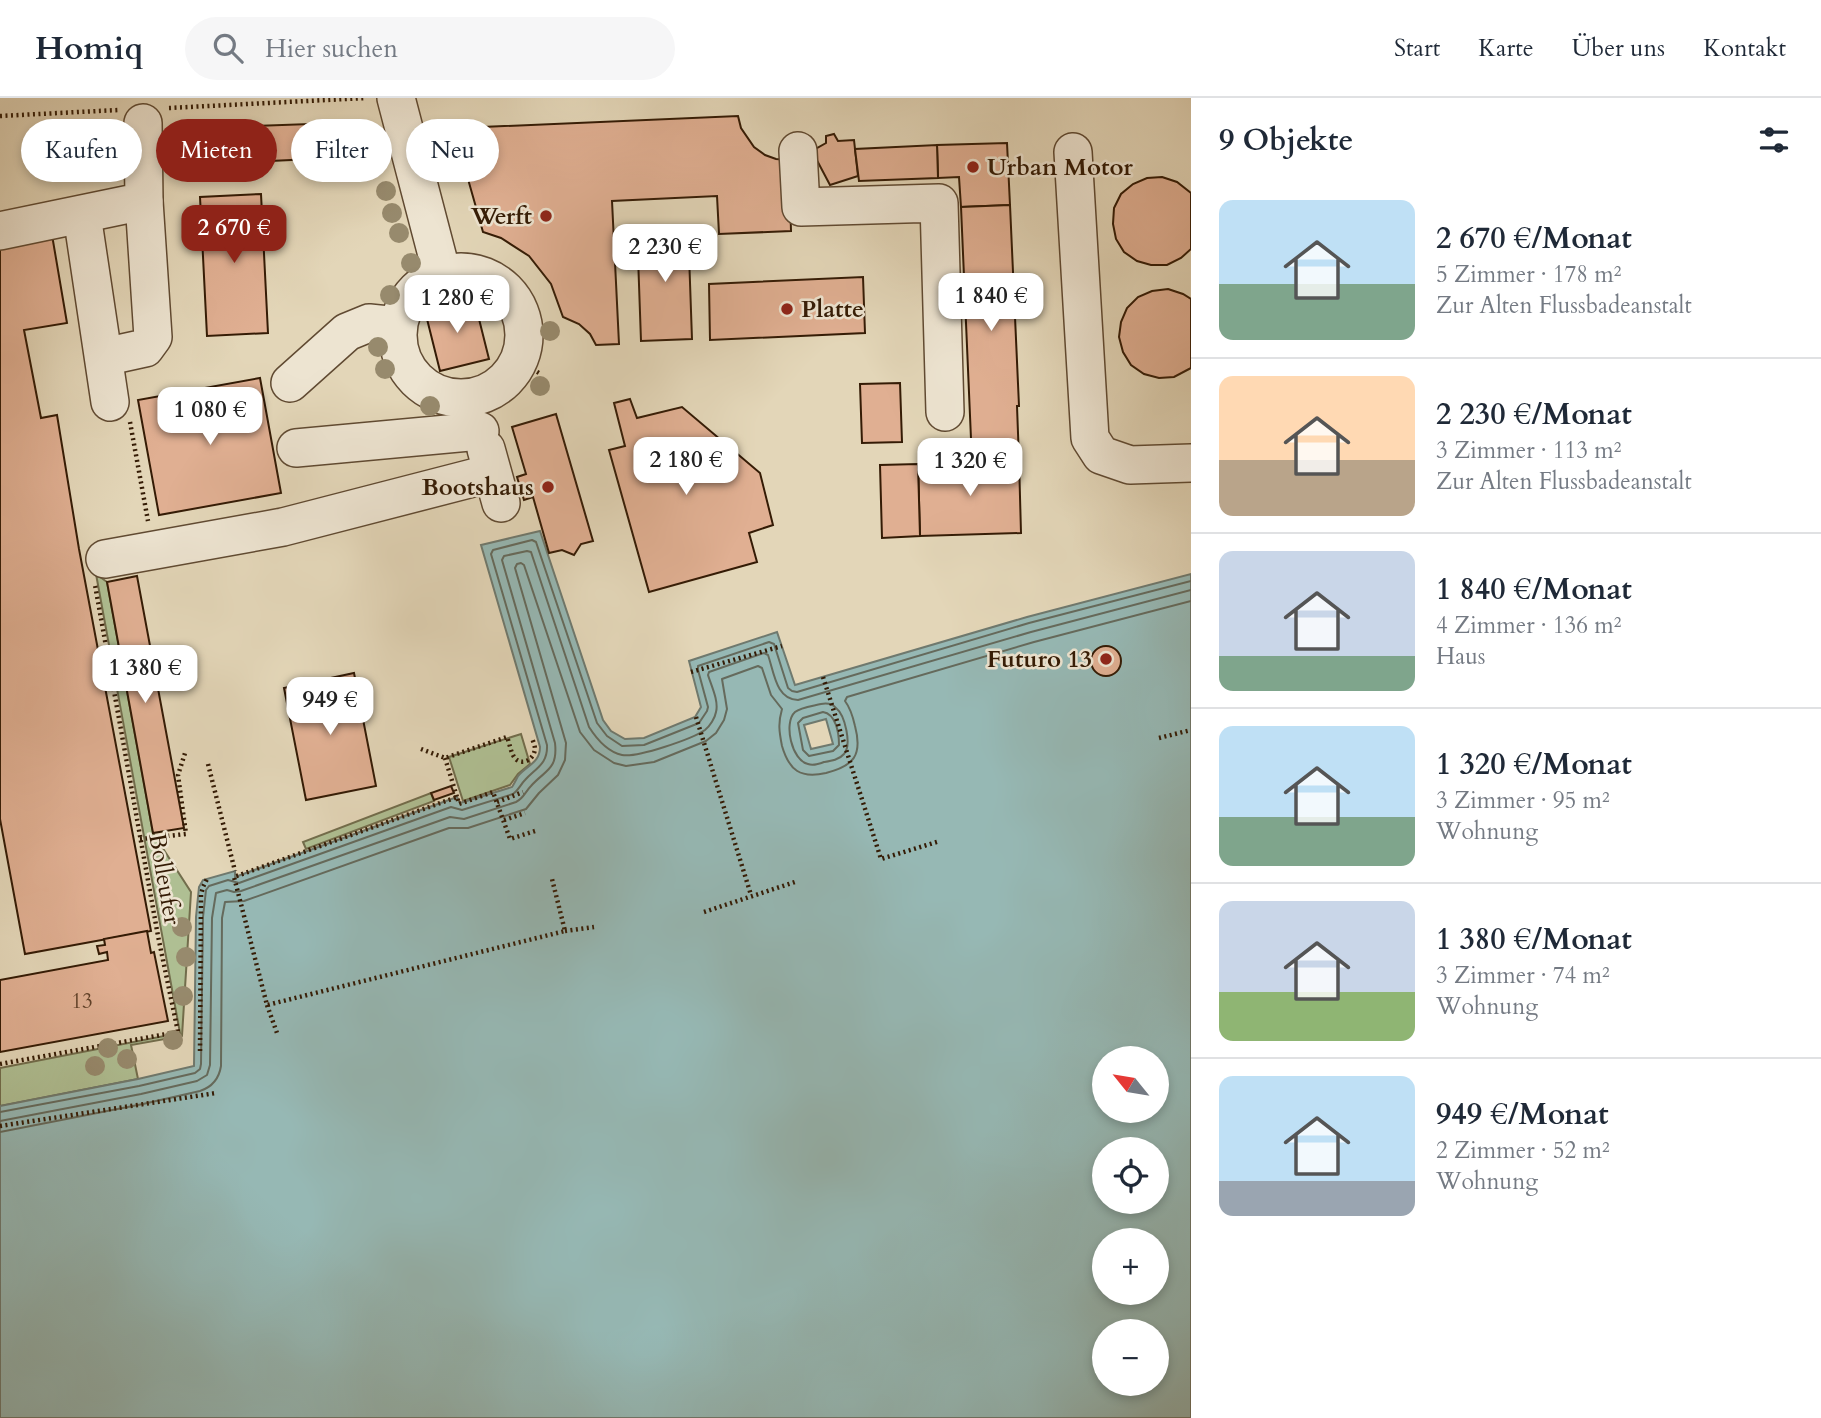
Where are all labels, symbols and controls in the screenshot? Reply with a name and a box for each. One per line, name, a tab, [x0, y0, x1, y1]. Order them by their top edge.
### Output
search box	[185, 17, 675, 80]
text: Homiq	[35, 26, 143, 71]
icon: search	[209, 29, 247, 67]
text: Hier suchen	[265, 31, 398, 66]
text: Start	[1394, 32, 1440, 65]
text: Karte	[1478, 32, 1534, 65]
text: Über uns	[1572, 32, 1665, 65]
text: Kontakt	[1703, 32, 1786, 65]
chip: Kaufen	[21, 119, 142, 182]
chip: Mieten	[156, 119, 277, 182]
chip: Filter	[291, 119, 392, 182]
chip: Neu	[406, 119, 499, 182]
text: 9 Objekte	[1219, 120, 1353, 161]
icon: filters	[1755, 121, 1793, 159]
place label: Urban Motor	[987, 151, 1133, 184]
marker: Urban Motor	[965, 159, 981, 175]
place label: Werft	[470, 200, 533, 233]
pin: 2 670 €	[169, 206, 299, 265]
marker: Werft	[538, 208, 554, 224]
text: 2 670 €	[197, 212, 271, 243]
text: 2 670 €/Monat	[1436, 218, 1632, 259]
pin: 2 230 €	[600, 225, 730, 284]
icon: home	[1275, 228, 1359, 312]
text: 2 230 €	[628, 231, 702, 262]
text: 5 Zimmer · 178 m²	[1436, 259, 1621, 290]
pin: 1 840 €	[926, 274, 1056, 333]
pin: 1 280 €	[392, 275, 522, 335]
text: 1 840 €	[954, 280, 1028, 311]
text: 1 280 €	[420, 282, 494, 313]
text: Zur Alten Flussbadeanstalt	[1436, 290, 1692, 321]
place label: Platte	[801, 293, 864, 326]
marker: Platte	[779, 301, 795, 317]
pin: 1 080 €	[145, 388, 275, 447]
text: 1 080 €	[173, 394, 247, 425]
text: 2 230 €/Monat	[1436, 394, 1632, 435]
icon: home	[1275, 404, 1359, 488]
text: 3 Zimmer · 113 m²	[1436, 435, 1621, 466]
pin: 2 180 €	[621, 438, 751, 497]
pin: 1 320 €	[905, 438, 1035, 498]
text: 2 180 €	[649, 444, 723, 475]
text: 1 320 €	[933, 445, 1007, 476]
text: Zur Alten Flussbadeanstalt	[1436, 466, 1692, 497]
place label: Bootshaus	[421, 471, 534, 504]
marker: Bootshaus	[540, 479, 556, 495]
text: 1 840 €/Monat	[1436, 569, 1632, 610]
icon: home	[1275, 579, 1359, 663]
text: 4 Zimmer · 136 m²	[1436, 610, 1621, 641]
text: Haus	[1436, 641, 1485, 672]
place label: Futuro 13	[987, 643, 1092, 676]
pin: 1 380 €	[80, 646, 210, 705]
marker: Futuro 13	[1098, 651, 1114, 667]
text: 1 380 €	[108, 652, 182, 683]
pin: 949 €	[281, 678, 379, 737]
text: 949 €	[302, 684, 358, 715]
text: 1 320 €/Monat	[1436, 744, 1632, 785]
icon: home	[1275, 754, 1359, 838]
text: 3 Zimmer · 95 m²	[1436, 785, 1610, 816]
text: Wohnung	[1436, 816, 1538, 847]
street label: Bolleufer	[140, 831, 189, 928]
text: 1 380 €/Monat	[1436, 919, 1632, 960]
icon: home	[1275, 929, 1359, 1013]
text: 3 Zimmer · 74 m²	[1436, 960, 1610, 991]
house number: 13	[71, 987, 93, 1016]
text: Wohnung	[1436, 991, 1538, 1022]
north arrow	[1092, 1046, 1169, 1124]
map controls	[1092, 1046, 1169, 1396]
text: 949 €/Monat	[1436, 1094, 1608, 1135]
icon: home	[1275, 1104, 1359, 1188]
text: 2 Zimmer · 52 m²	[1436, 1135, 1610, 1166]
button: locate	[1092, 1137, 1169, 1214]
text: Wohnung	[1436, 1166, 1538, 1197]
button: +	[1092, 1228, 1169, 1305]
button: −	[1092, 1319, 1169, 1396]

